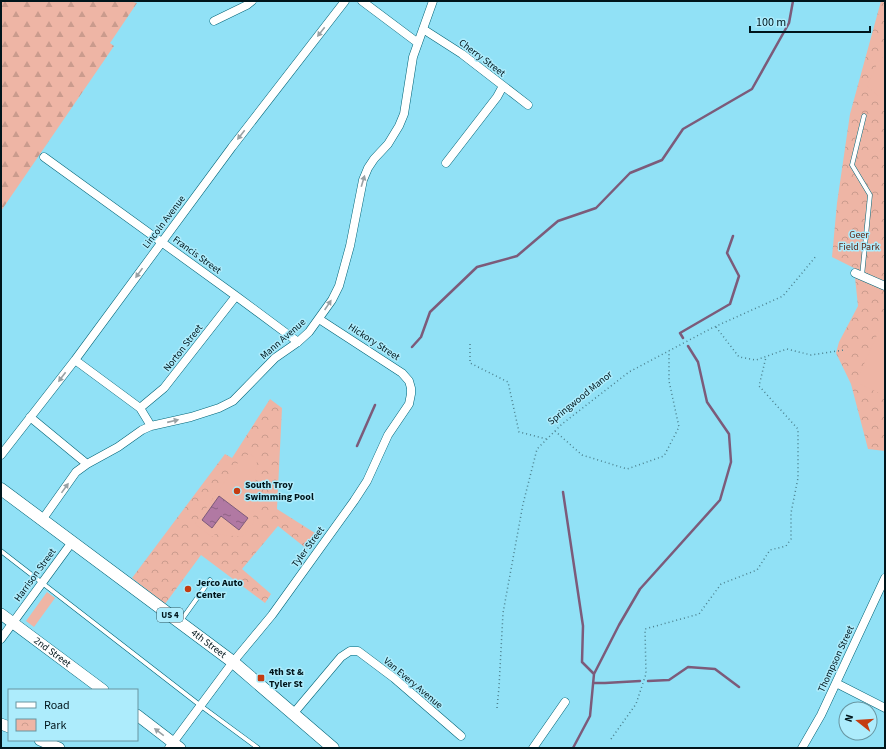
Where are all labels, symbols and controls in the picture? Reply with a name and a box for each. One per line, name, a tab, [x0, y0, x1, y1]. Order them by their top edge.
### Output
scale bar	[750, 8, 870, 34]
text: 100 m	[756, 14, 786, 31]
one-way arrow	[317, 26, 325, 37]
street label: Cherry Street	[456, 36, 509, 81]
one-way arrow	[237, 129, 246, 140]
one-way arrow	[360, 174, 366, 186]
street label: Lincoln Avenue	[139, 192, 189, 252]
park label: Geer Field Park	[838, 228, 880, 254]
street label: Francis Street	[170, 233, 225, 278]
one-way arrow	[135, 267, 143, 278]
one-way arrow	[325, 299, 332, 311]
street label: Mann Avenue	[257, 315, 309, 363]
street label: Hickory Street	[345, 320, 403, 364]
street label: Norton Street	[160, 321, 206, 375]
street label: Springwood Manor	[545, 367, 616, 428]
one-way arrow	[57, 372, 66, 383]
one-way arrow	[167, 417, 179, 423]
place label: South Troy Swimming Pool	[245, 478, 314, 504]
one-way arrow	[61, 483, 69, 494]
marker: South Troy Swimming Pool	[232, 486, 242, 496]
street label: Tyler Street	[288, 523, 328, 570]
street label: Harrison Street	[11, 545, 60, 605]
place label: Jerco Auto Center	[196, 576, 243, 602]
marker: Jerco Auto Center	[183, 584, 193, 594]
road number: US 4	[157, 608, 183, 622]
street label: Thompson Street	[814, 623, 858, 695]
street label: 4th Street	[188, 626, 230, 662]
street label: 2nd Street	[31, 634, 74, 671]
street label: Van Every Avenue	[380, 654, 446, 712]
place label: 4th St & Tyler St	[269, 665, 304, 691]
marker: 4th St & Tyler St	[256, 673, 266, 683]
legend	[8, 689, 138, 741]
text: Road	[44, 697, 70, 714]
north arrow	[838, 701, 878, 741]
text: N	[841, 713, 857, 724]
text: Park	[44, 717, 66, 734]
one-way arrow	[153, 727, 164, 736]

